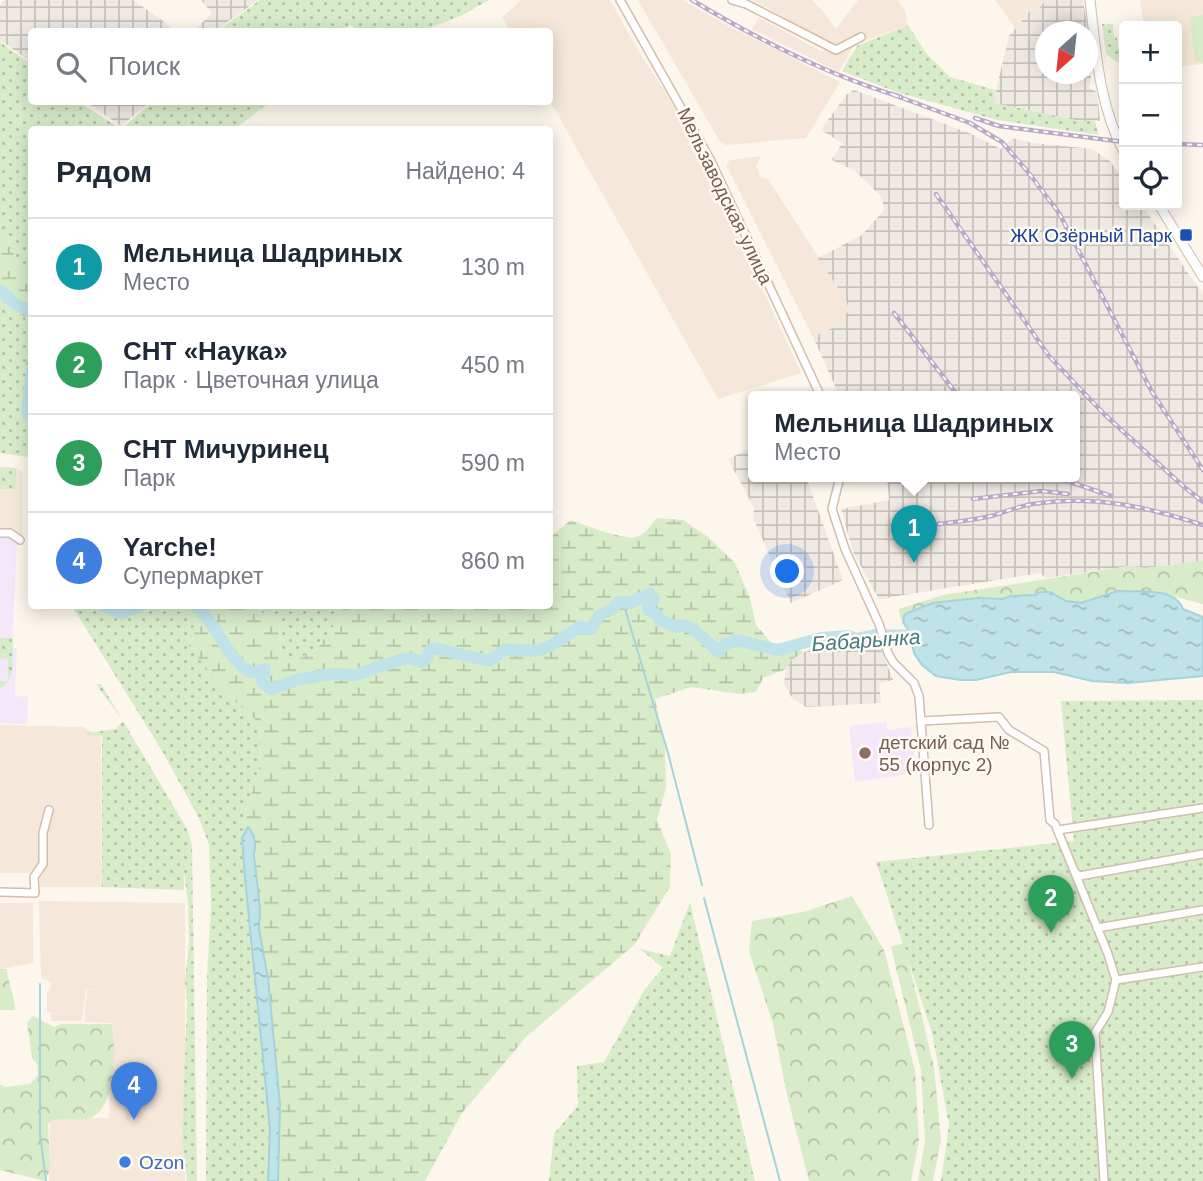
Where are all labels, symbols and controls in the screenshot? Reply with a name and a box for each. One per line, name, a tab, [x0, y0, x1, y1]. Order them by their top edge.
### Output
north arrow	[1035, 21, 1098, 84]
map controls	[1119, 21, 1182, 210]
button: +	[1119, 21, 1182, 84]
search box	[28, 28, 553, 105]
icon: search	[52, 48, 90, 86]
text: Поиск	[108, 51, 180, 81]
button: −	[1119, 84, 1182, 147]
street label: Мельзаводская улица	[673, 104, 777, 288]
button: locate	[1119, 147, 1182, 210]
text: Рядом	[56, 155, 152, 188]
text: Найдено: 4	[405, 158, 525, 184]
place label: ЖК Озёрный Парк	[1010, 225, 1173, 246]
marker: ЖК Озёрный Парк	[1178, 227, 1194, 243]
text: Мельница Шадриных	[123, 238, 403, 268]
text: 1	[73, 254, 85, 280]
text: 130 m	[461, 254, 525, 280]
text: Место	[123, 269, 190, 295]
text: СНТ «Наука»	[123, 336, 288, 366]
text: 2	[73, 352, 85, 378]
text: 450 m	[461, 352, 525, 378]
text: Парк · Цветочная улица	[123, 367, 379, 393]
popup	[748, 391, 1080, 482]
text: Мельница Шадриных	[774, 408, 1054, 438]
text: СНТ Мичуринец	[123, 434, 329, 464]
text: Место	[774, 439, 841, 465]
text: 3	[73, 450, 85, 476]
text: 590 m	[461, 450, 525, 476]
text: Парк	[123, 465, 175, 491]
pin: 1	[891, 505, 937, 563]
text: Yarche!	[123, 532, 217, 562]
text: 4	[73, 548, 85, 574]
text: 860 m	[461, 548, 525, 574]
your location	[770, 554, 804, 588]
text: Супермаркет	[123, 563, 263, 589]
water label: Бабарынка	[811, 625, 921, 655]
place label: детский сад № 55 (корпус 2)	[879, 732, 1010, 775]
marker: детский сад № 55 (корпус 2)	[857, 745, 873, 761]
pin: 2	[1028, 875, 1074, 933]
pin: 3	[1049, 1021, 1095, 1079]
pin: 4	[111, 1062, 157, 1120]
place label: Ozon	[139, 1152, 184, 1173]
marker: Ozon	[117, 1154, 133, 1170]

